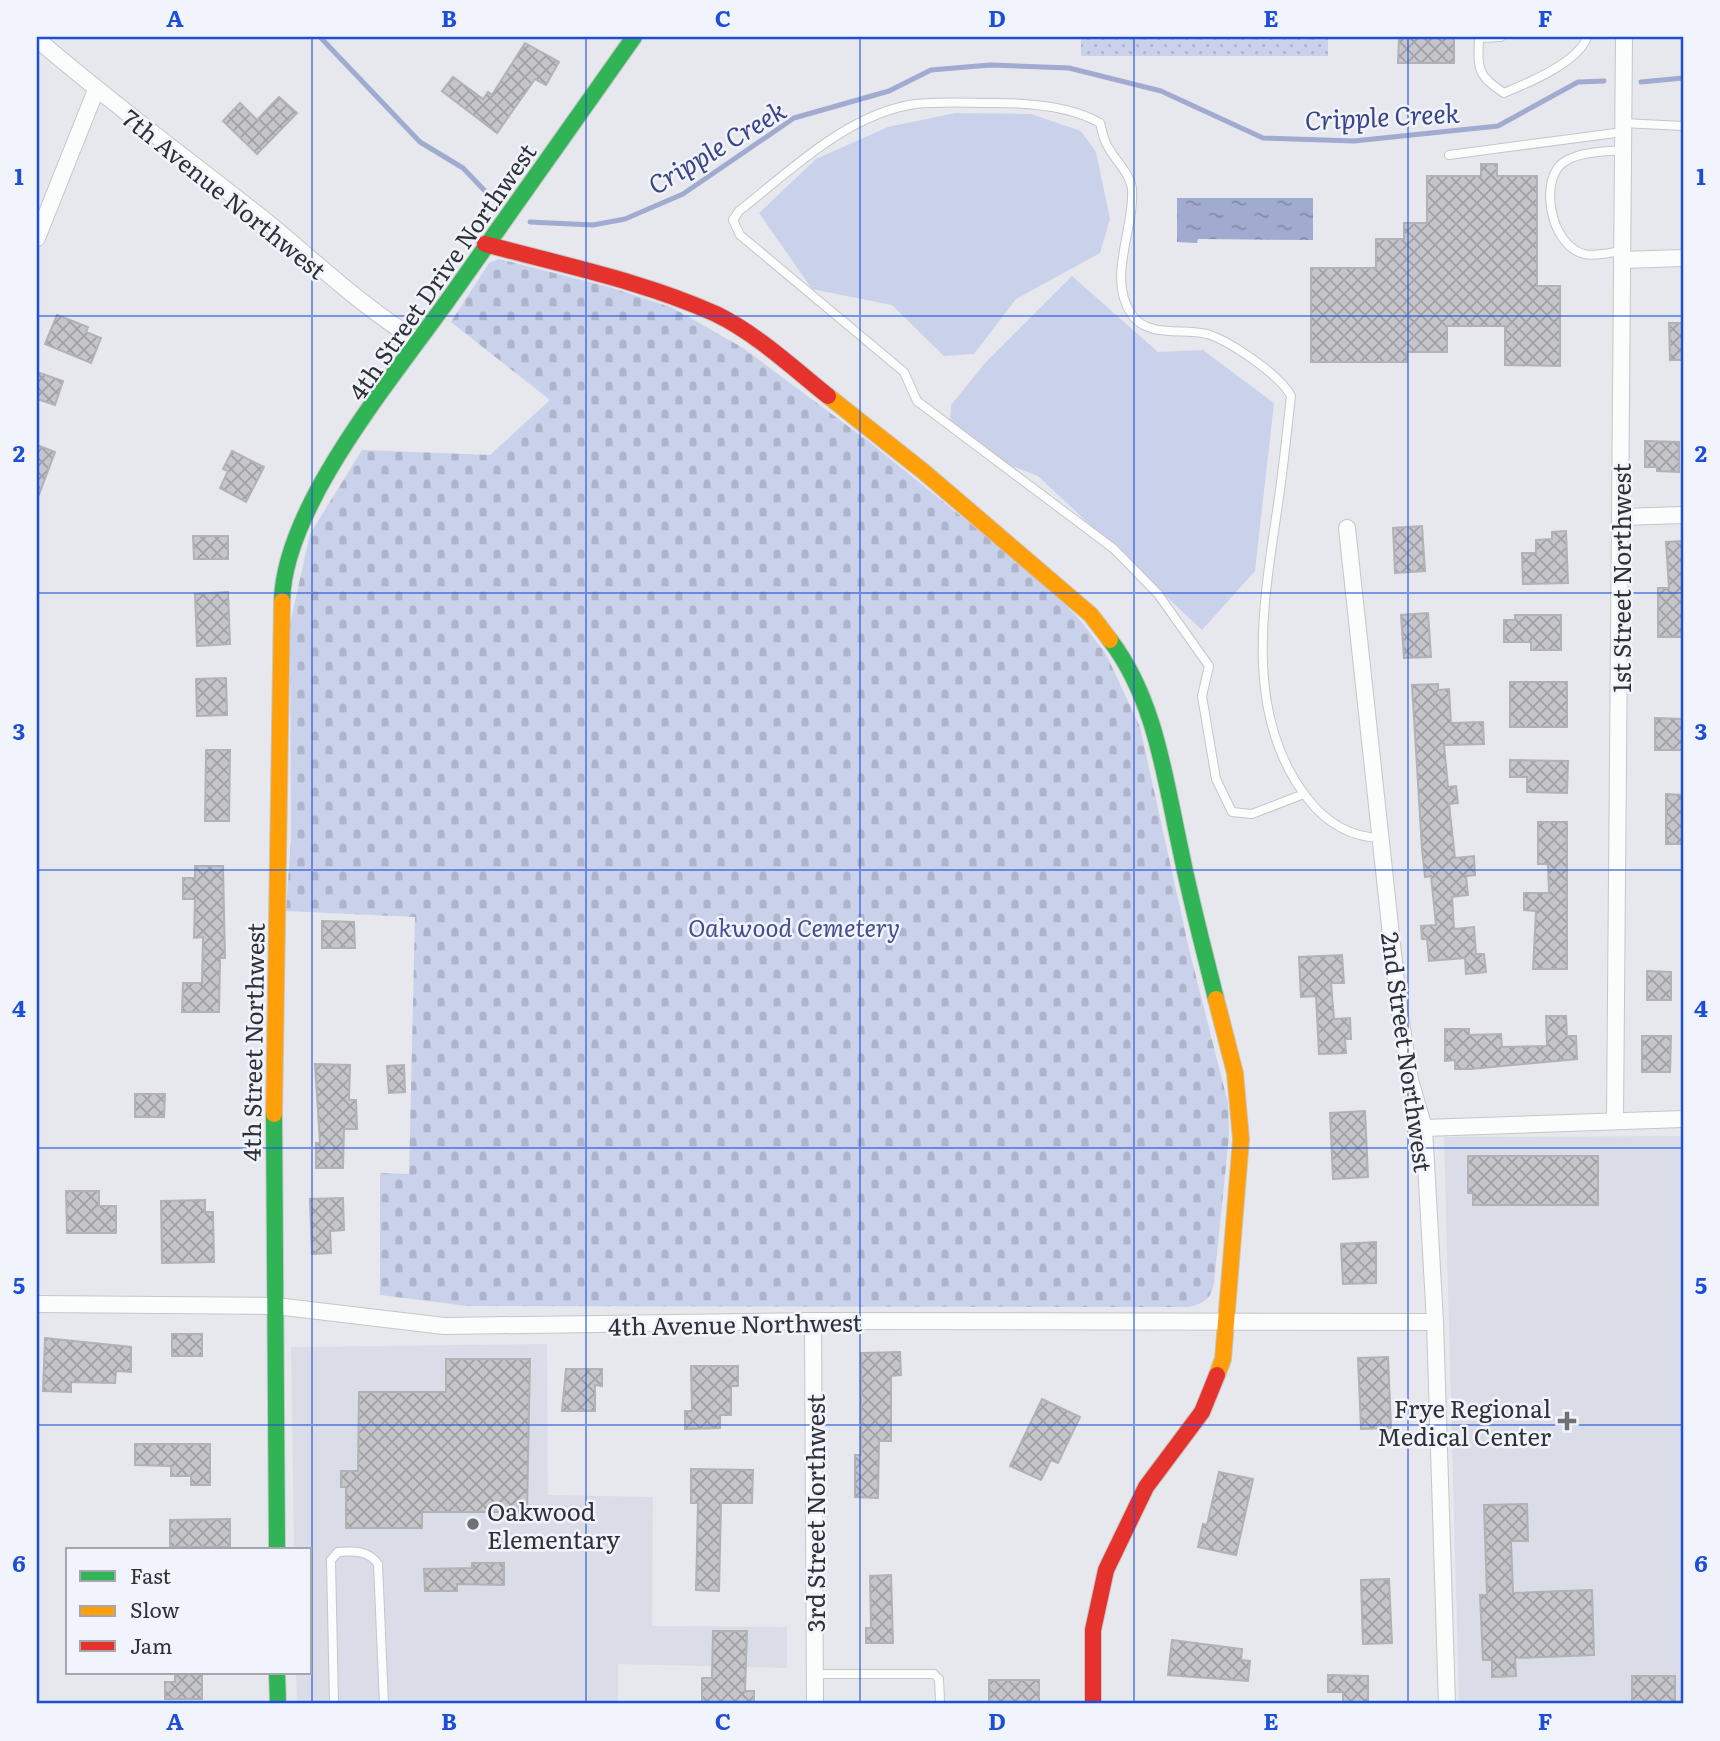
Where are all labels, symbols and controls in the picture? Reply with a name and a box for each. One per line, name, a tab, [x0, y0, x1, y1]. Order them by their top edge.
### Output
text: A	[166, 0, 184, 34]
text: B	[441, 0, 457, 34]
text: C	[715, 0, 731, 34]
text: D	[988, 0, 1006, 34]
text: E	[1263, 0, 1279, 34]
text: F	[1538, 0, 1553, 34]
water label: Cripple Creek	[640, 89, 793, 203]
water label: Cripple Creek	[1304, 91, 1461, 139]
street label: 7th Avenue Northwest	[116, 100, 335, 286]
street label: 4th Street Drive Northwest	[339, 135, 543, 406]
text: 1	[14, 158, 24, 192]
text: 1	[1696, 158, 1706, 192]
text: 2	[13, 435, 25, 469]
text: 2	[1695, 435, 1707, 469]
street label: 1st Street Northwest	[1603, 463, 1638, 693]
text: 3	[13, 713, 25, 747]
text: 3	[1695, 713, 1707, 747]
park label: Oakwood Cemetery	[688, 909, 900, 944]
street label: 4th Street Northwest	[232, 922, 272, 1162]
street label: 2nd Street Northwest	[1374, 930, 1442, 1175]
text: 4	[12, 990, 26, 1024]
text: 4	[1694, 990, 1708, 1024]
text: 5	[13, 1267, 25, 1301]
text: 5	[1695, 1267, 1707, 1301]
street label: 4th Avenue Northwest	[608, 1303, 863, 1343]
place label: Frye Regional Medical Center	[1377, 1390, 1552, 1453]
street label: 3rd Street Northwest	[797, 1393, 832, 1632]
marker: Frye Regional Medical Center	[1557, 1411, 1577, 1431]
place label: Oakwood Elementary	[487, 1493, 620, 1556]
marker: Oakwood Elementary	[465, 1516, 481, 1532]
text: 6	[12, 1545, 26, 1579]
text: 6	[1694, 1545, 1708, 1579]
legend	[66, 1548, 312, 1674]
text: Fast	[130, 1559, 171, 1590]
text: Slow	[130, 1593, 180, 1624]
text: Jam	[130, 1629, 172, 1660]
text: A	[166, 1703, 184, 1737]
text: B	[441, 1703, 457, 1737]
text: C	[715, 1703, 731, 1737]
text: D	[988, 1703, 1006, 1737]
text: E	[1263, 1703, 1279, 1737]
text: F	[1538, 1703, 1553, 1737]

